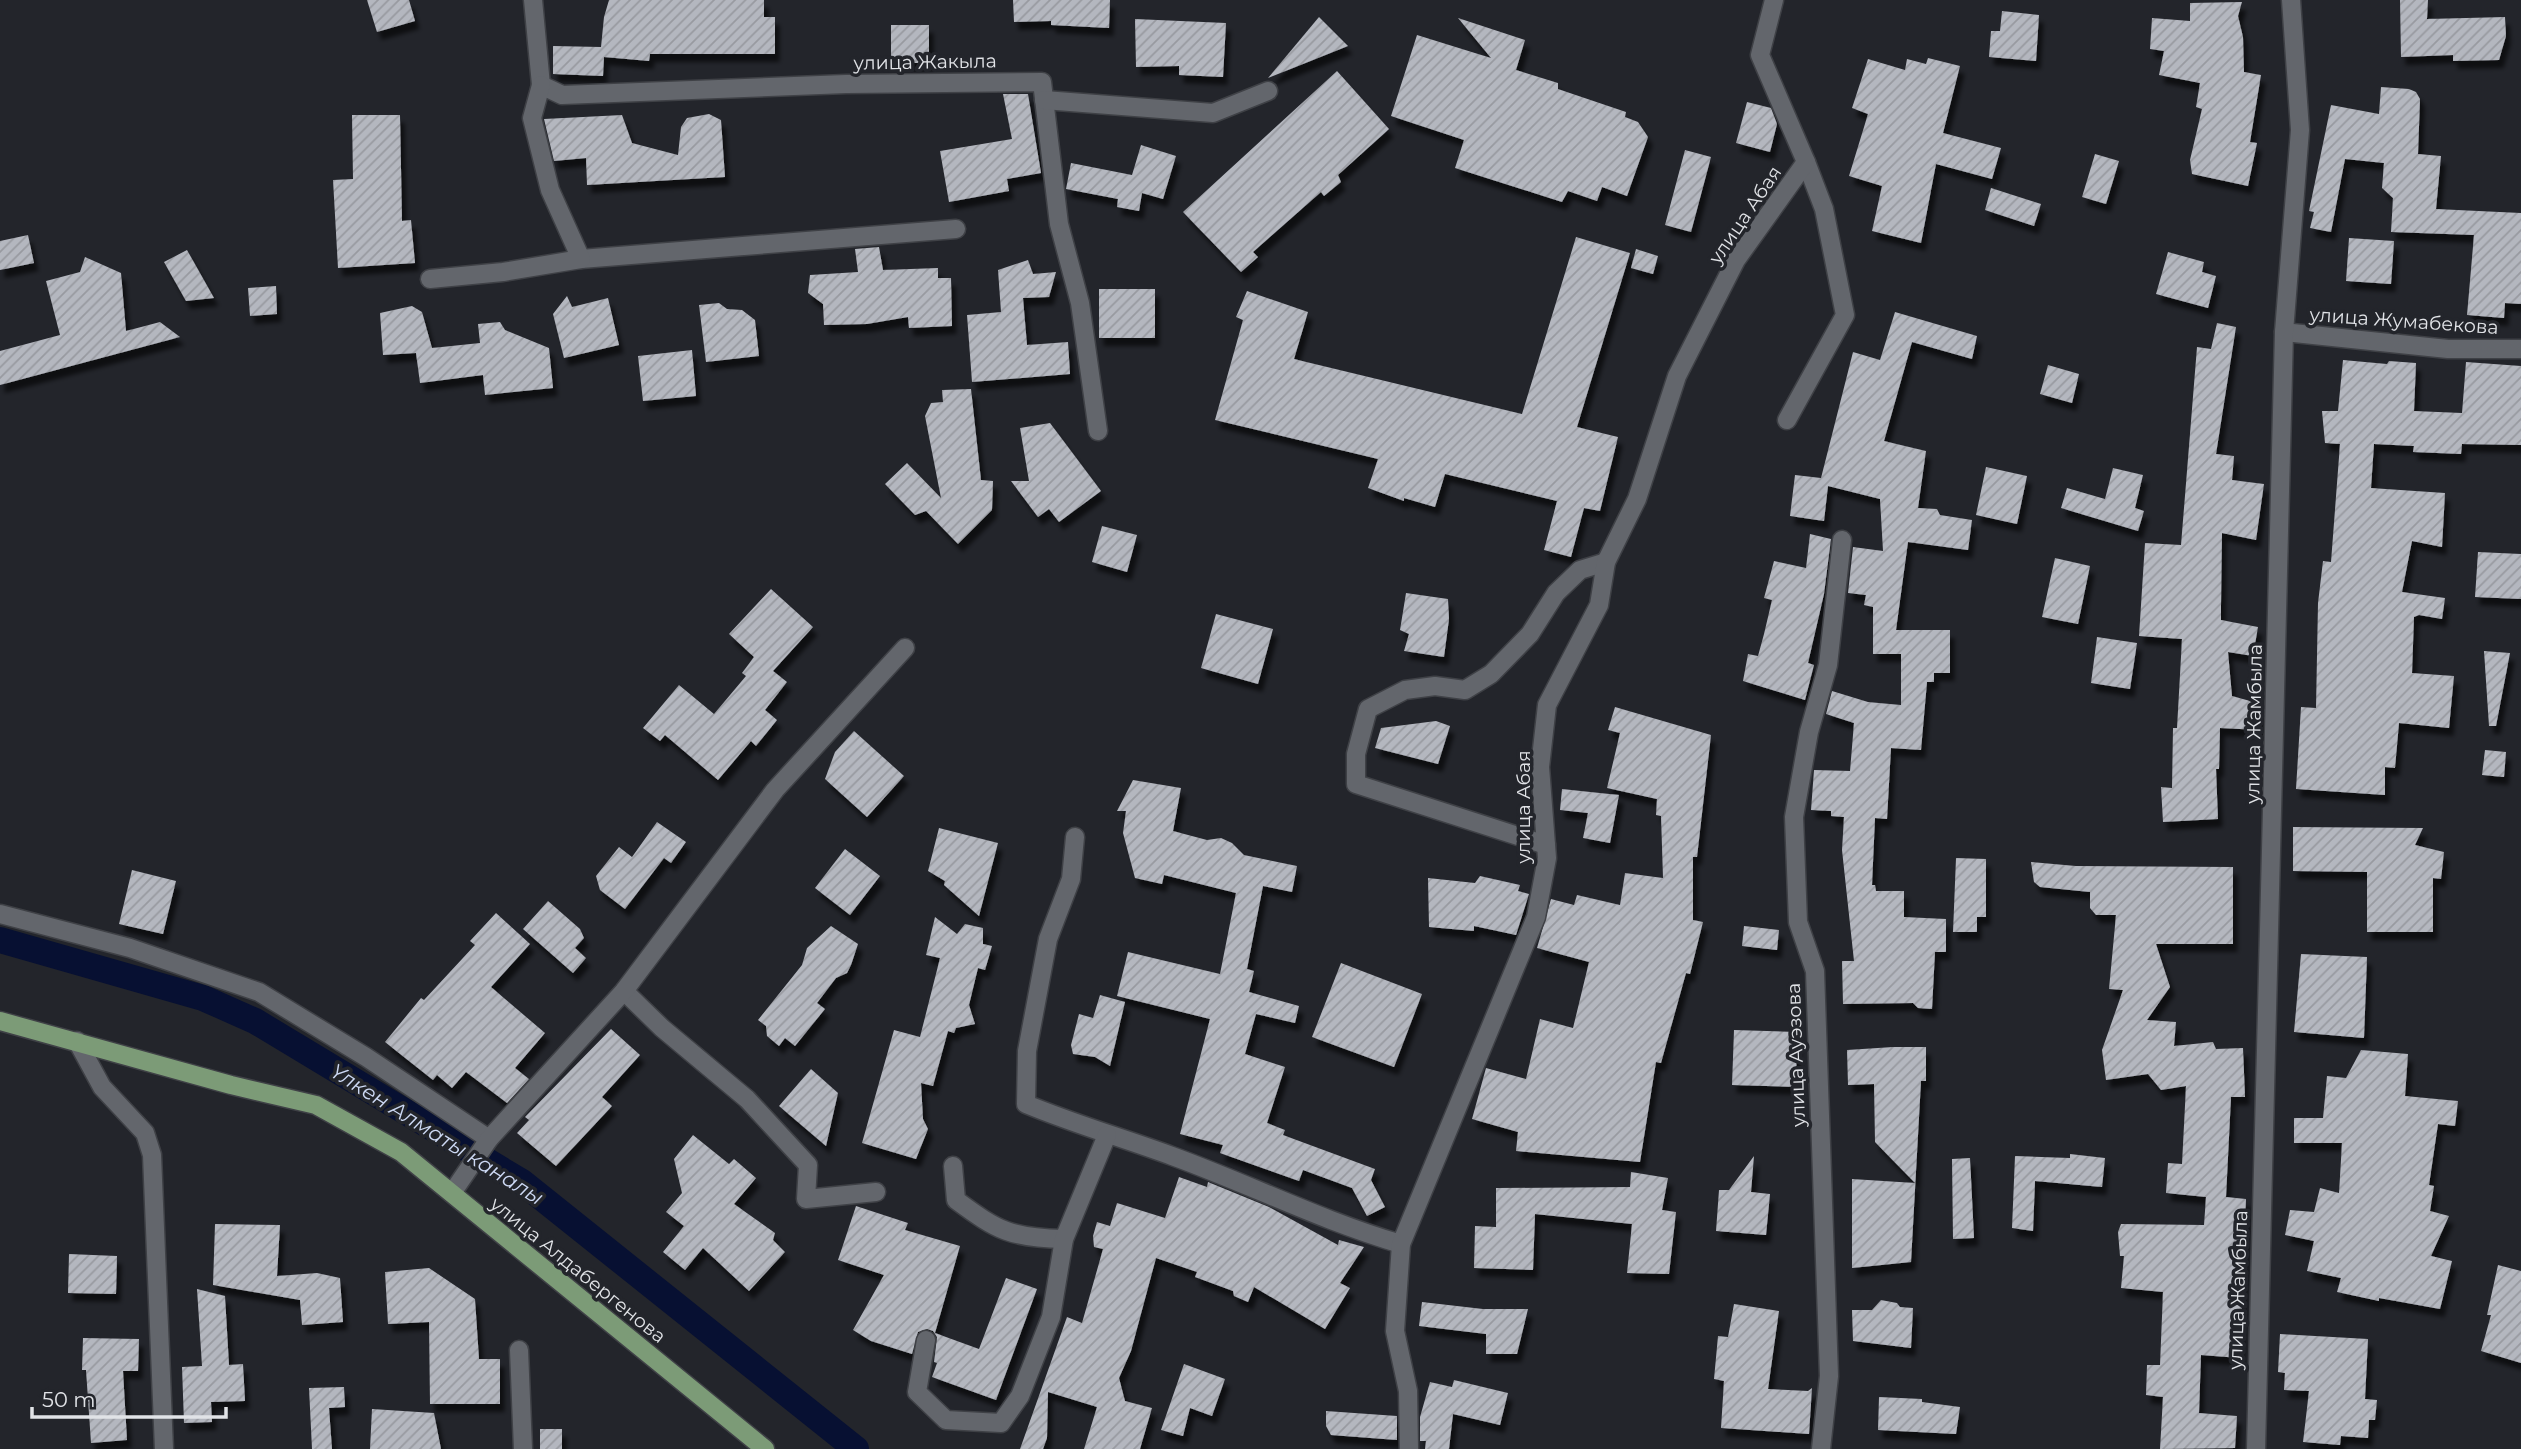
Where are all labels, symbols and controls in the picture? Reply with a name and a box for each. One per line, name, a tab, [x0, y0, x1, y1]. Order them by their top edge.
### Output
street label: улица Жакыла	[852, 49, 997, 75]
street label: улица Абая	[1703, 162, 1786, 269]
street label: улица Жумабекова	[2308, 303, 2499, 339]
street label: улица Жамбыла	[2241, 644, 2267, 805]
street label: улица Абая	[1512, 750, 1535, 865]
street label: улица Ауэзова	[1782, 983, 1810, 1128]
water label: Үлкен Алматы каналы	[326, 1058, 548, 1210]
street label: улица Алдабергенова	[485, 1192, 670, 1348]
street label: улица Жамбыла	[2224, 1210, 2252, 1371]
scale bar	[32, 1376, 226, 1420]
text: 50 m	[42, 1387, 96, 1412]

